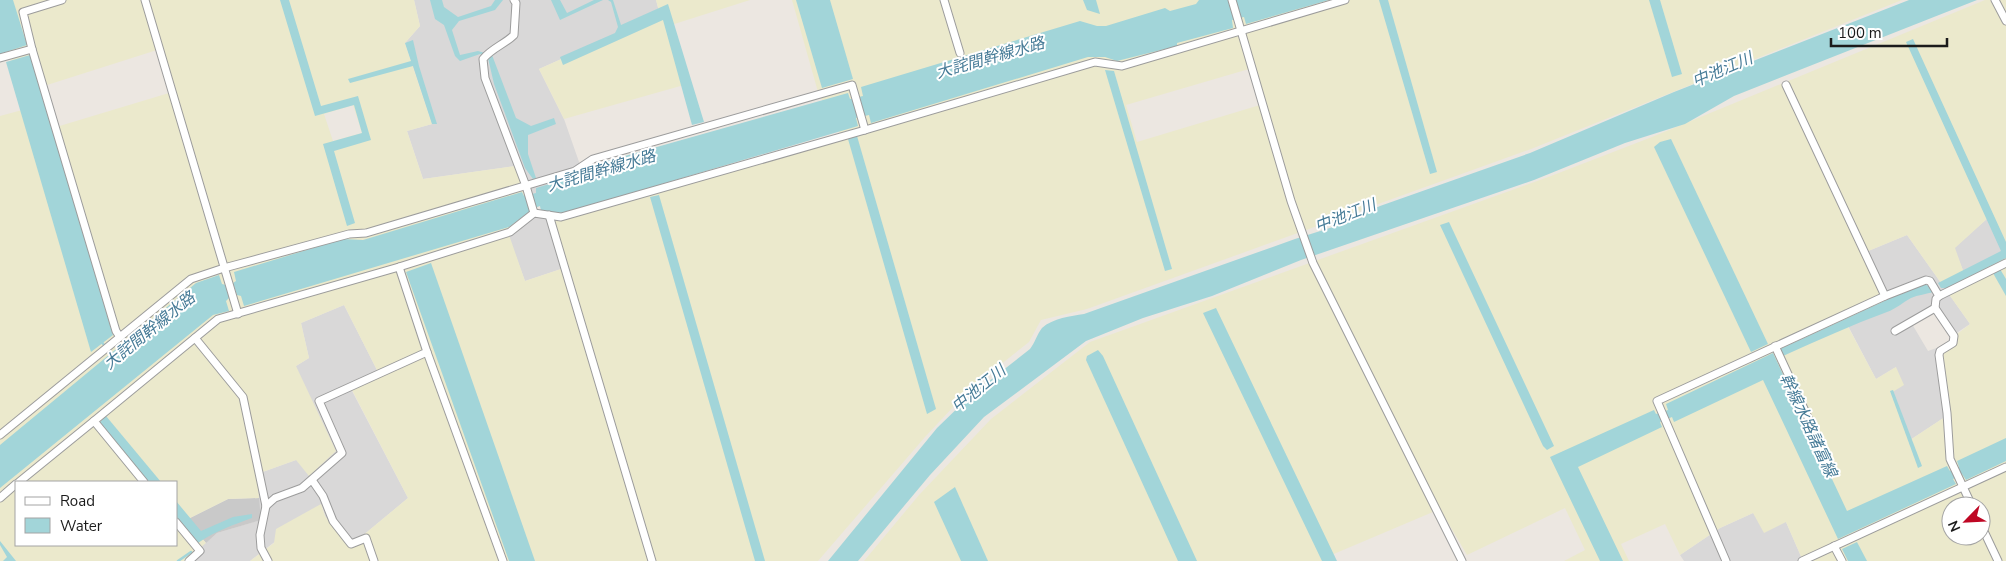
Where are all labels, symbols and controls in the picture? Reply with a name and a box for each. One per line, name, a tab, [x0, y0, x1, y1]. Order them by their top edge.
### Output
scale bar	[1831, 15, 1947, 47]
text: 100 m	[1838, 23, 1882, 43]
water label: 大詫間幹線水路	[933, 31, 1049, 84]
water label: 中池江川	[1689, 47, 1758, 93]
water label: 大詫間幹線水路	[544, 144, 660, 197]
water label: 中池江川	[1312, 193, 1381, 238]
water label: 大詫間幹線水路	[99, 286, 202, 375]
water label: 中池江川	[947, 359, 1012, 417]
water label: 幹線水路諸富線	[1774, 370, 1843, 483]
legend	[15, 481, 178, 546]
text: Road	[60, 491, 95, 511]
north arrow	[1941, 496, 1991, 546]
text: Water	[60, 516, 103, 536]
text: N	[1944, 517, 1965, 535]

